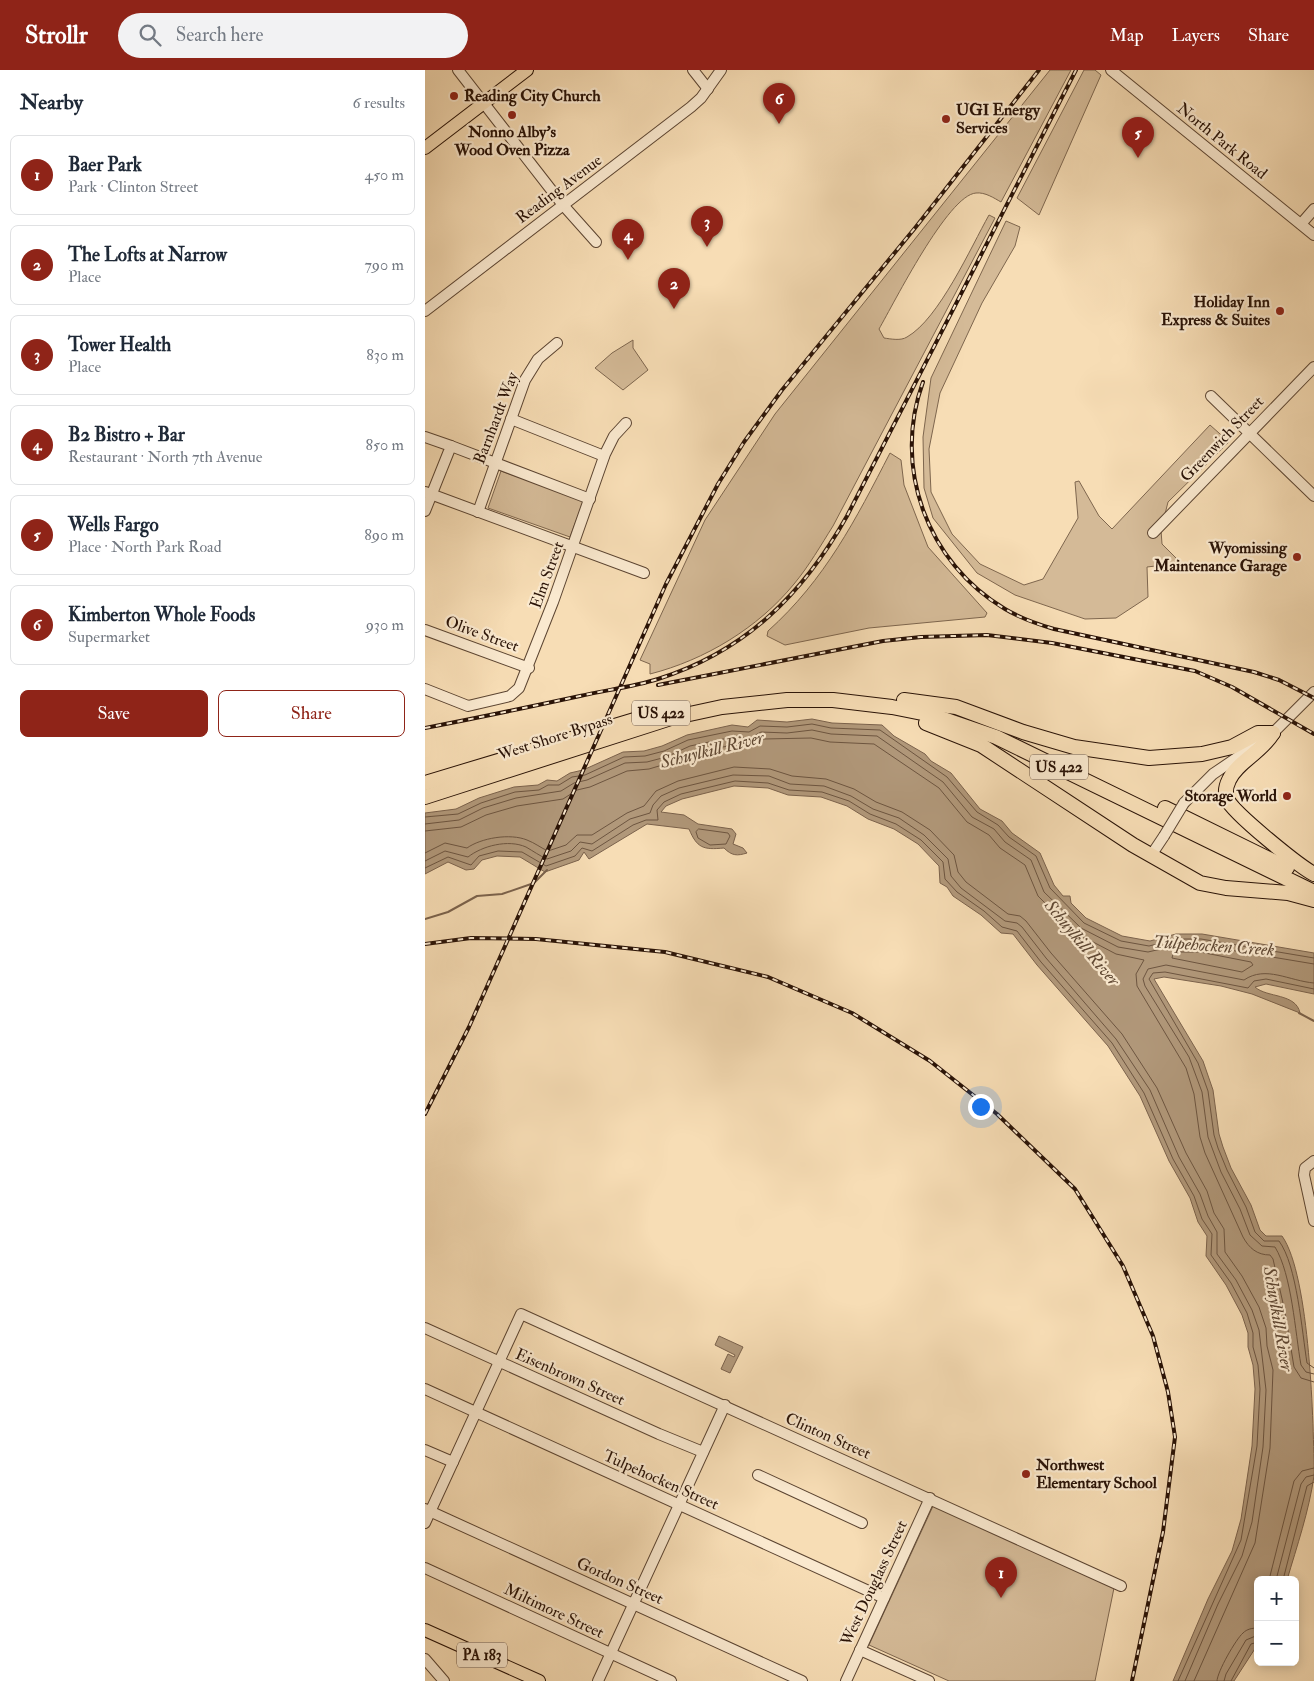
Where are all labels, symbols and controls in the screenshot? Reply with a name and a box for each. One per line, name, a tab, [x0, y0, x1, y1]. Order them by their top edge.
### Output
search box	[118, 13, 468, 58]
text: Strollr	[25, 20, 88, 51]
icon: search	[136, 21, 164, 49]
text: Search here	[176, 23, 264, 47]
text: Map	[1110, 24, 1144, 47]
text: Layers	[1172, 24, 1220, 47]
text: Share	[1248, 24, 1289, 47]
pin: 6	[763, 83, 795, 124]
place label: Reading City Church	[464, 86, 601, 107]
text: Nearby	[20, 89, 83, 116]
marker: Reading City Church	[448, 90, 460, 102]
text: 6 results	[353, 93, 405, 113]
street label: North Park Road	[1173, 98, 1271, 184]
place label: UGI Energy Services	[956, 100, 1041, 138]
marker: Nonno Alby’s Wood Oven Pizza	[506, 109, 518, 121]
marker: UGI Energy Services	[940, 113, 952, 125]
pin: 5	[1122, 117, 1154, 158]
place label: Nonno Alby’s Wood Oven Pizza	[453, 122, 570, 160]
street label: Reading Avenue	[512, 150, 606, 228]
text: Baer Park	[68, 153, 142, 177]
text: 1	[34, 165, 40, 185]
text: 450 m	[365, 165, 404, 185]
text: Park · Clinton Street	[68, 177, 198, 197]
pin: 3	[691, 206, 723, 247]
pin: 4	[612, 219, 644, 260]
text: The Lofts at Narrow	[68, 243, 227, 267]
text: 2	[33, 255, 41, 275]
text: 790 m	[364, 255, 404, 275]
text: Place	[68, 267, 101, 287]
pin: 2	[658, 268, 690, 309]
place label: Holiday Inn Express & Suites	[1161, 292, 1271, 331]
marker: Holiday Inn Express & Suites	[1274, 305, 1286, 317]
text: Tower Health	[68, 333, 171, 357]
text: 3	[34, 345, 40, 365]
text: 830 m	[366, 345, 404, 365]
text: Place	[68, 357, 101, 377]
street label: Barnhardt Way	[469, 368, 523, 467]
street label: Greenwich Street	[1176, 392, 1268, 486]
text: B2 Bistro + Bar	[68, 423, 185, 447]
text: 4	[33, 435, 41, 455]
text: 850 m	[366, 435, 404, 455]
text: Restaurant · North 7th Avenue	[68, 447, 262, 467]
text: Wells Fargo	[68, 513, 159, 537]
text: 5	[33, 525, 41, 545]
text: 890 m	[364, 525, 404, 545]
text: Place · North Park Road	[68, 537, 222, 557]
place label: Wyomissing Maintenance Garage	[1153, 538, 1288, 577]
street label: Elm Street	[526, 539, 568, 611]
marker: Wyomissing Maintenance Garage	[1291, 551, 1303, 563]
text: Kimberton Whole Foods	[68, 603, 255, 627]
street label: Olive Street	[443, 612, 521, 656]
text: 6	[33, 615, 41, 635]
text: 930 m	[366, 615, 404, 635]
text: Supermarket	[68, 627, 150, 647]
button: Save	[20, 690, 208, 737]
button: Share	[218, 690, 405, 737]
road number: US 422	[632, 700, 690, 726]
street label: West Shore Bypass	[494, 709, 615, 766]
water label: Schuylkill River	[657, 726, 767, 774]
road number: US 422	[1030, 754, 1088, 780]
place label: Storage World	[1184, 786, 1277, 807]
marker: Storage World	[1281, 790, 1293, 802]
water label: Schuylkill River	[1039, 894, 1126, 992]
water label: Tulpehocken Creek	[1153, 930, 1275, 962]
your location	[968, 1094, 994, 1120]
water label: Schuylkill River	[1257, 1264, 1299, 1374]
street label: Eisenbrown Street	[512, 1344, 628, 1410]
street label: Clinton Street	[782, 1408, 874, 1464]
street label: Tulpehocken Street	[600, 1446, 722, 1515]
place label: Northwest Elementary School	[1035, 1455, 1158, 1494]
marker: Northwest Elementary School	[1020, 1468, 1032, 1480]
street label: West Douglass Street	[836, 1517, 912, 1650]
street label: Gordon Street	[574, 1553, 666, 1609]
pin: 1	[985, 1557, 1017, 1598]
map controls	[1254, 1576, 1299, 1666]
button: +	[1254, 1576, 1299, 1621]
street label: Miltimore Street	[501, 1579, 607, 1643]
button: −	[1254, 1621, 1299, 1666]
road number: PA 183	[457, 1642, 507, 1668]

